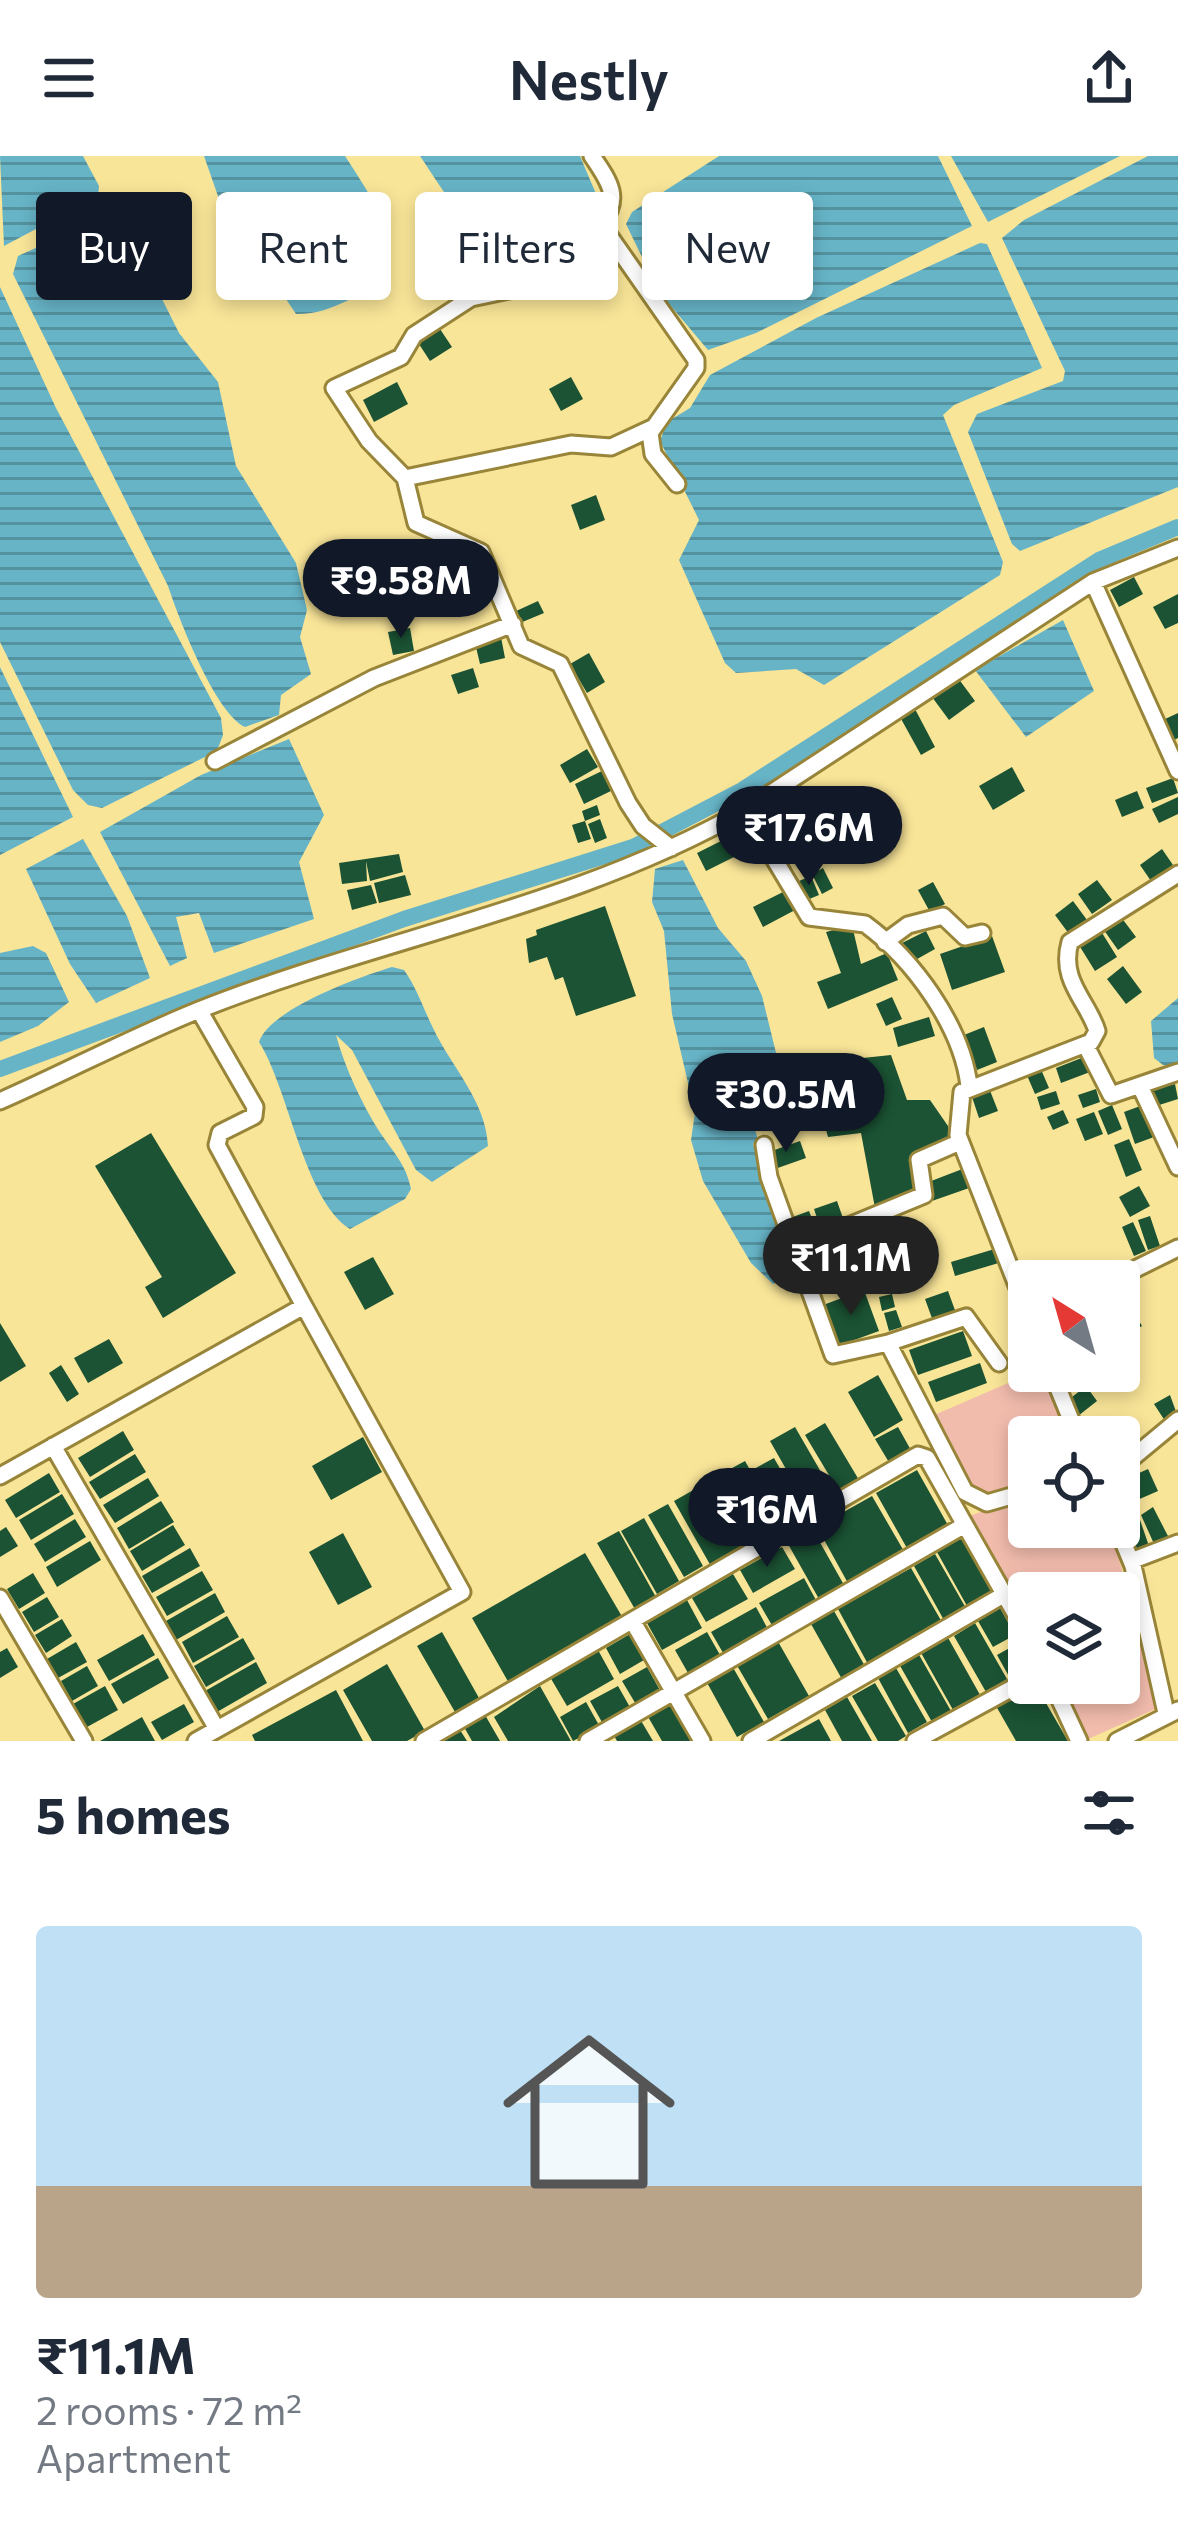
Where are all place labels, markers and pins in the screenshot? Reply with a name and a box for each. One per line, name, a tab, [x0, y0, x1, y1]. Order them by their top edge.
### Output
pin: ₹9.58M	[303, 539, 499, 641]
pin: ₹17.6M	[711, 786, 907, 888]
pin: ₹30.5M	[688, 1053, 884, 1155]
pin: ₹11.1M	[753, 1216, 949, 1318]
pin: ₹16M	[696, 1468, 838, 1570]

